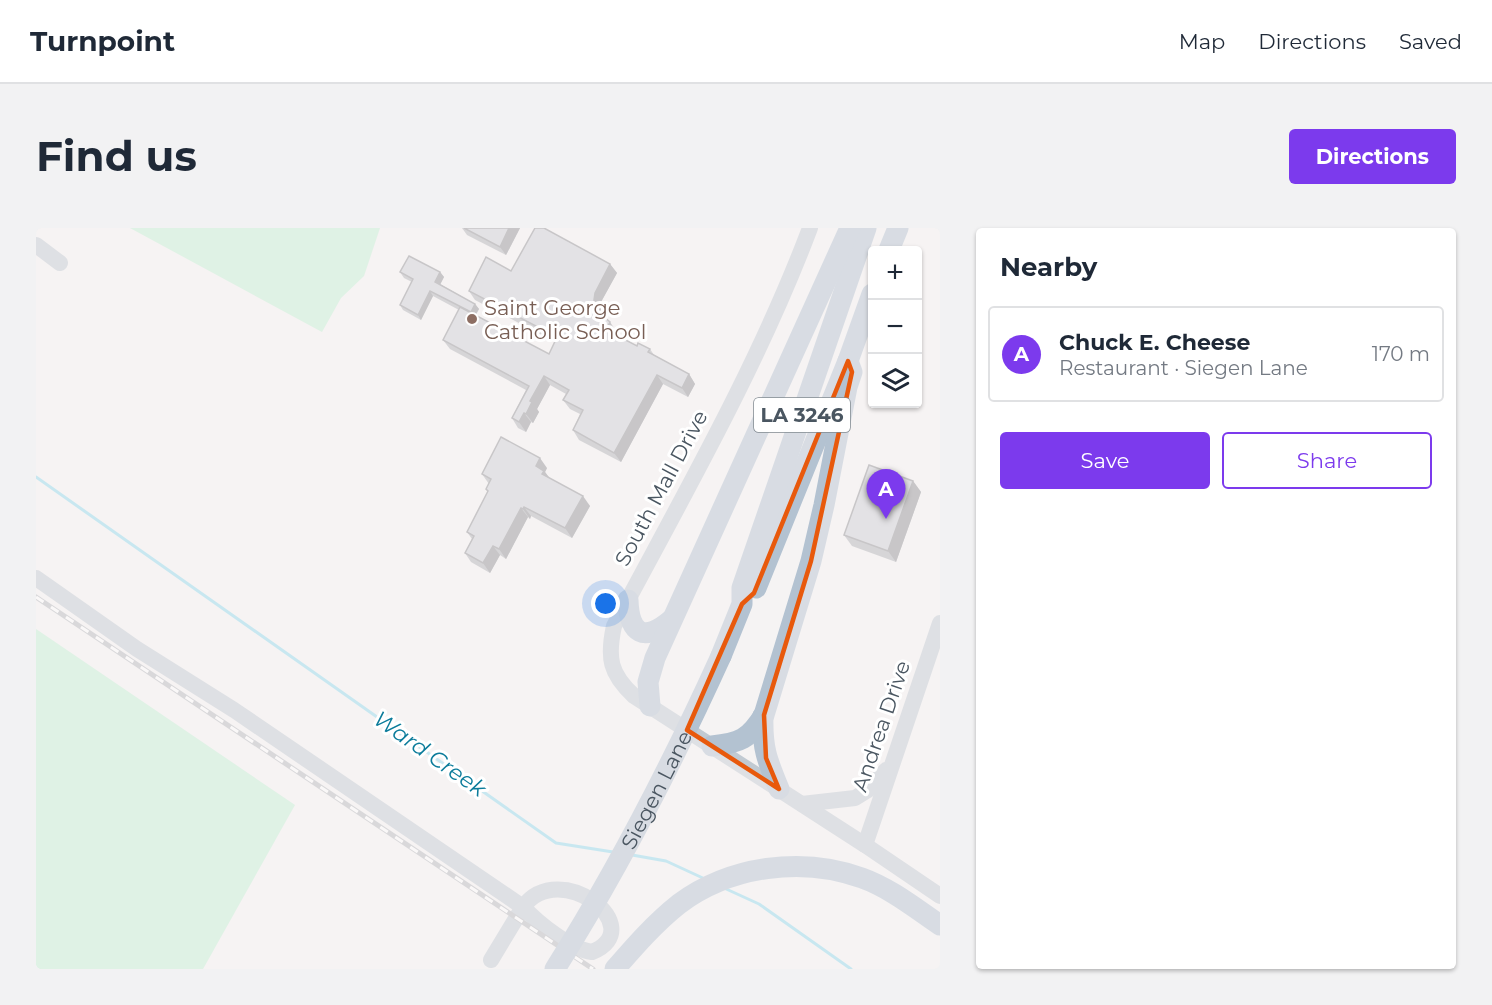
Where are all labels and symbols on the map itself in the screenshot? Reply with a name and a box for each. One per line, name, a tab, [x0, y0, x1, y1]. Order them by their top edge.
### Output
place label: Saint George Catholic School	[484, 295, 646, 344]
marker: Saint George Catholic School	[465, 312, 479, 326]
road number: LA 3246	[754, 398, 850, 432]
street label: South Mall Drive	[609, 406, 713, 570]
pin: A	[866, 470, 906, 519]
your location	[591, 589, 620, 618]
street label: Andrea Drive	[847, 657, 915, 795]
water label: Ward Creek	[369, 705, 492, 803]
street label: Siegen Lane	[615, 726, 697, 853]

